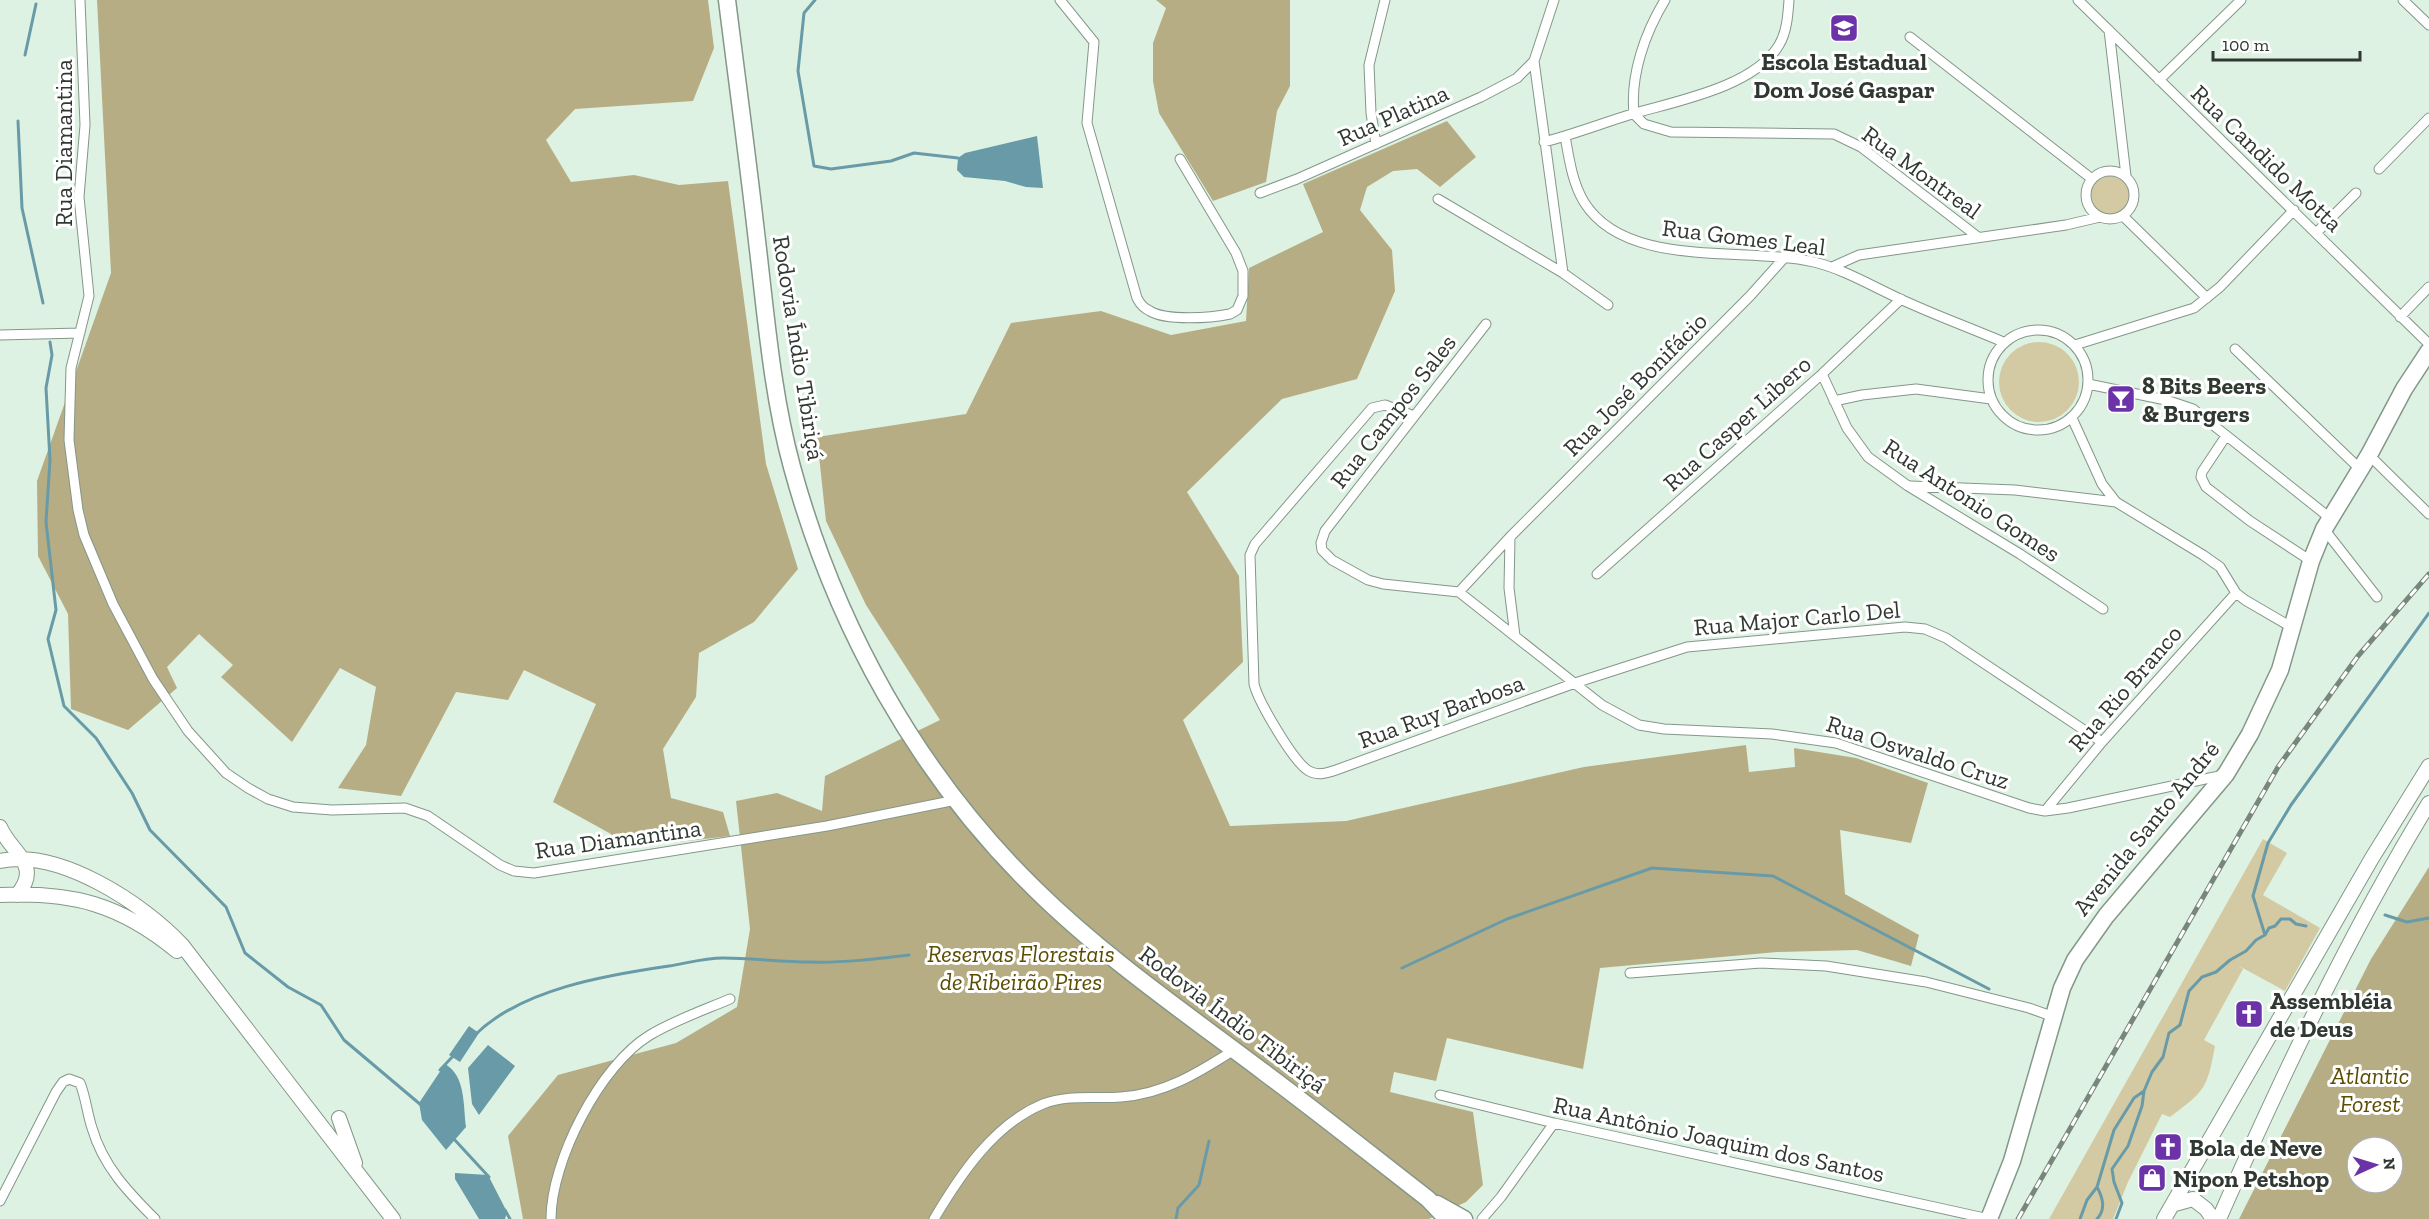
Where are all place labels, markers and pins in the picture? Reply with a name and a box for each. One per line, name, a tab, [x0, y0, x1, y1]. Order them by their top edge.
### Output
school or university icon: Escola Estadual Dom José Gaspar	[1828, 12, 1860, 44]
place label: Escola Estadual Dom José Gaspar	[1754, 47, 1935, 104]
place label: 8 Bits Beers & Burgers	[2142, 371, 2266, 428]
bar icon: 8 Bits Beers & Burgers	[2105, 383, 2137, 415]
place label: Assembléia de Deus	[2270, 986, 2392, 1043]
church icon: Assembléia de Deus	[2233, 998, 2265, 1030]
church icon: Bola de Neve	[2152, 1131, 2184, 1163]
place label: Bola de Neve	[2189, 1133, 2323, 1162]
shop icon: Nipon Petshop	[2136, 1162, 2168, 1194]
place label: Nipon Petshop	[2173, 1164, 2330, 1193]

